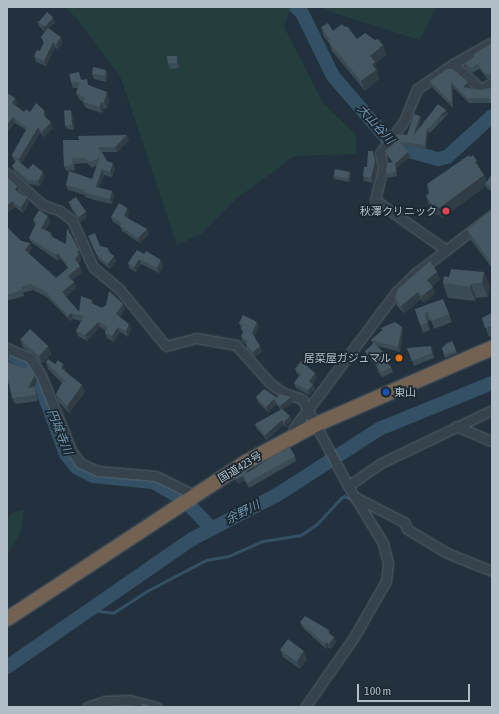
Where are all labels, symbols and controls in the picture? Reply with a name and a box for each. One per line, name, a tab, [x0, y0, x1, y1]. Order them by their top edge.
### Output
water label: 大山谷川	[354, 102, 396, 148]
place label: 秋澤クリニック	[360, 204, 437, 218]
marker: 秋澤クリニック	[440, 205, 452, 217]
place label: 居菜屋ガジュマル	[303, 351, 391, 365]
marker: 居菜屋ガジュマル	[394, 353, 404, 363]
place label: 東山	[394, 385, 416, 399]
marker: 東山	[381, 387, 391, 397]
water label: 円城寺川	[43, 407, 75, 457]
street label: 国道423号	[216, 449, 264, 485]
water label: 余野川	[224, 498, 262, 528]
scale bar	[359, 676, 472, 702]
text: 100 m	[364, 684, 391, 698]

